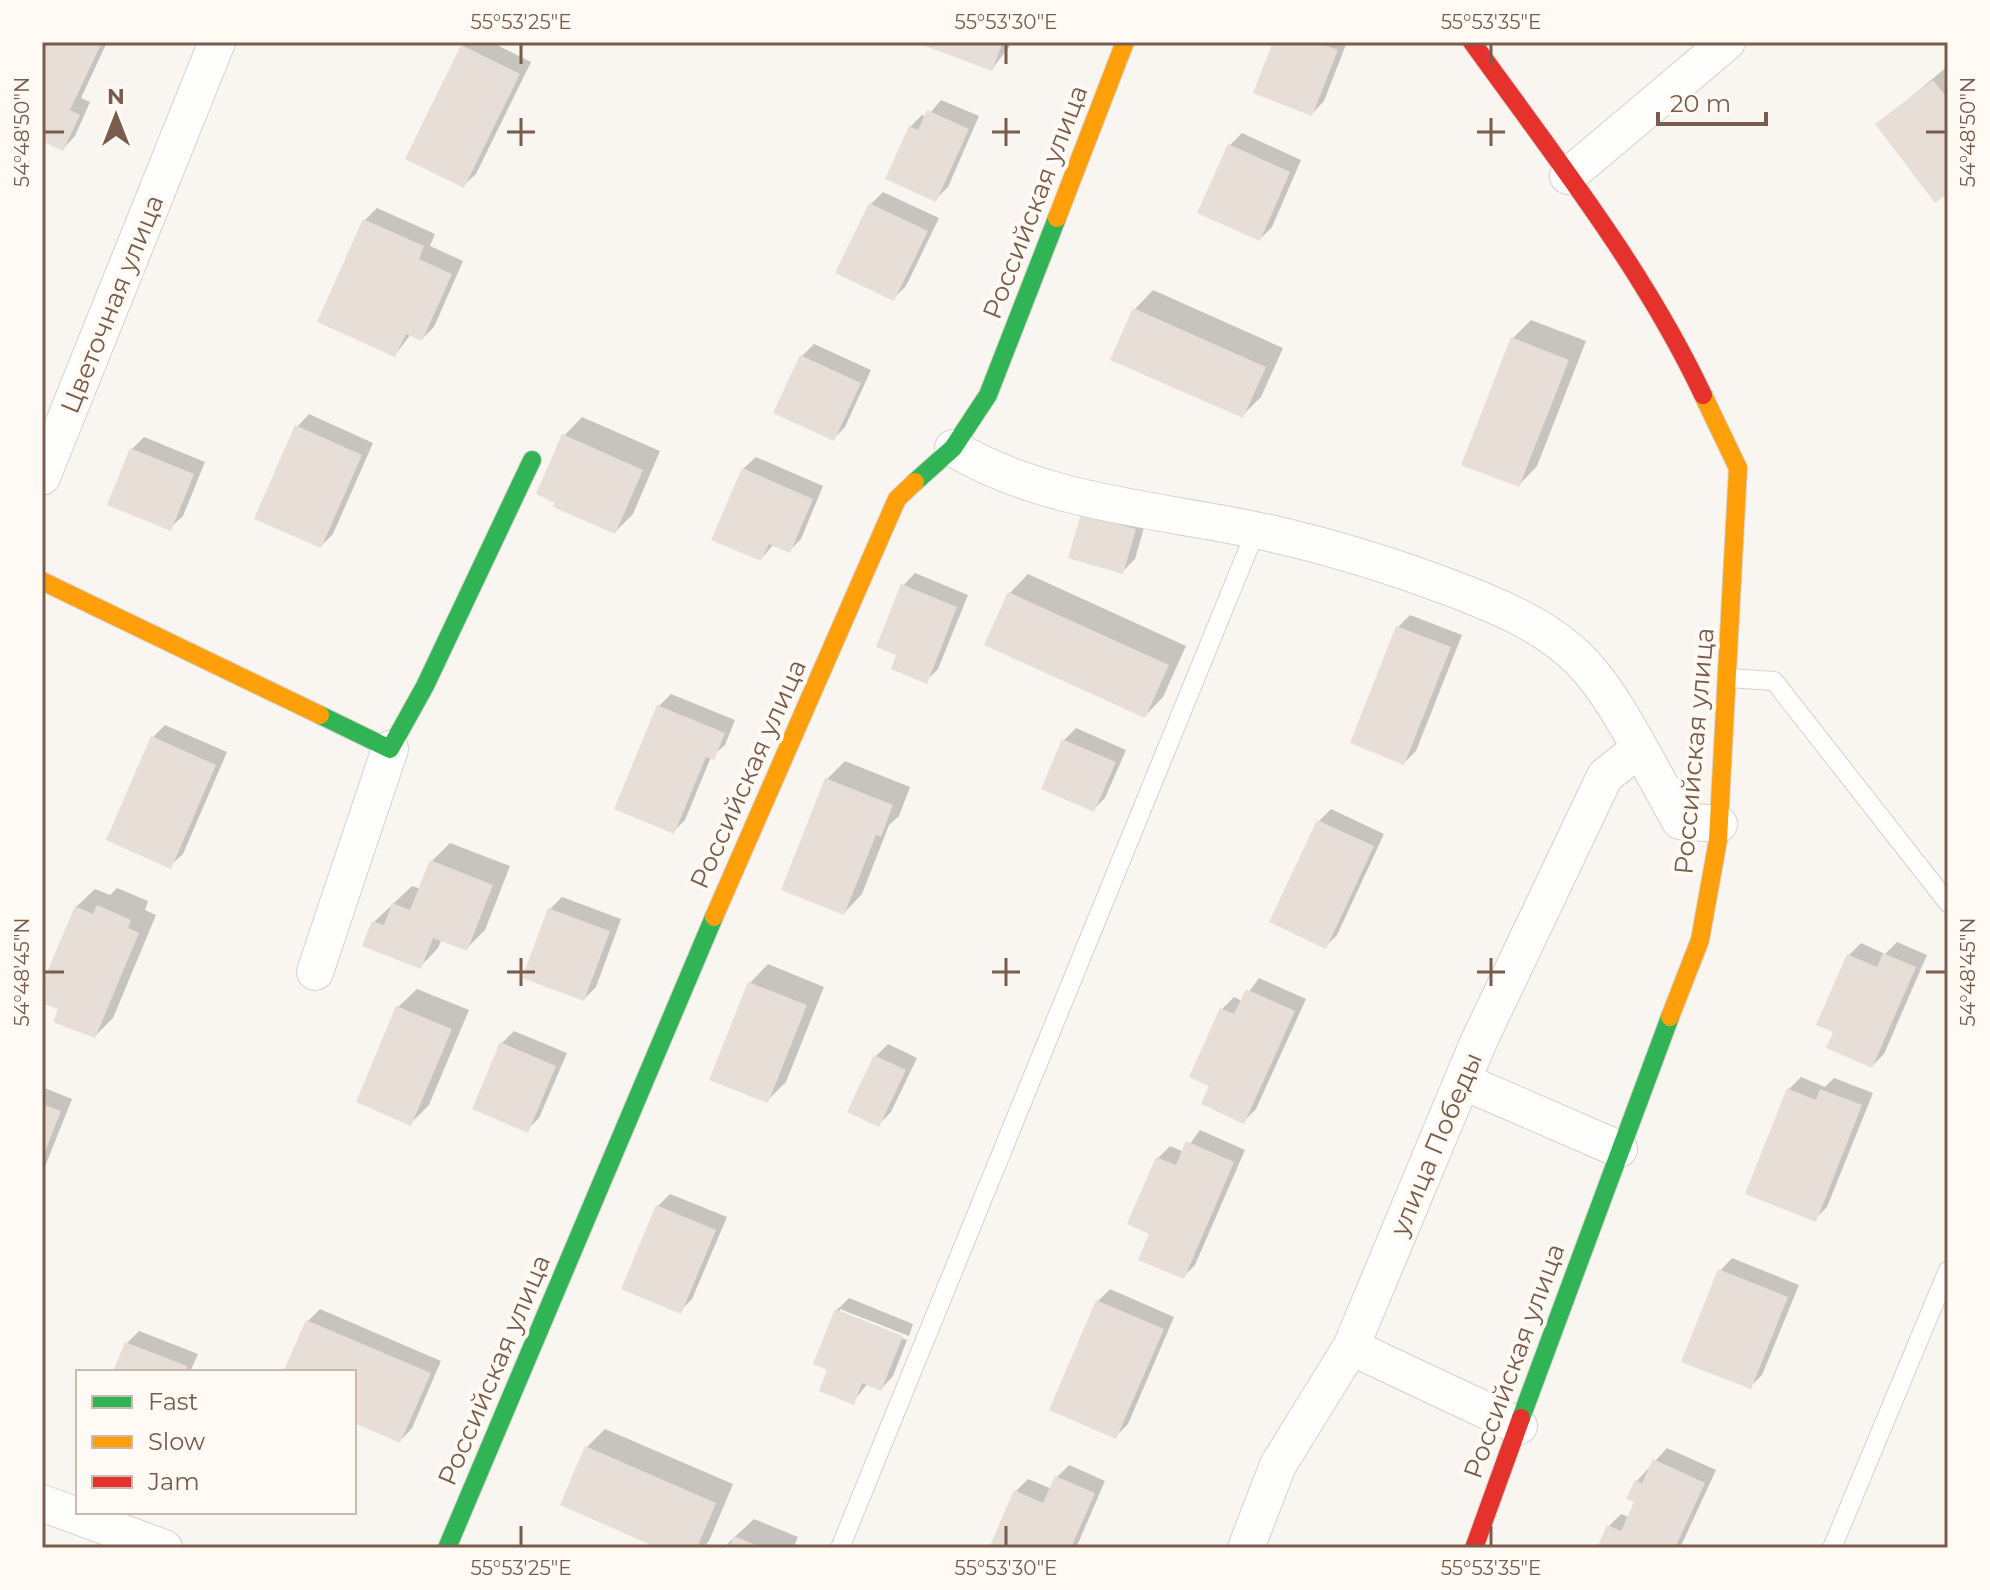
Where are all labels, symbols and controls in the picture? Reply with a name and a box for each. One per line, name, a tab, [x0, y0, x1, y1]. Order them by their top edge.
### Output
text: 55°53'25"E	[470, 10, 572, 34]
text: 55°53'30"E	[955, 10, 1058, 34]
text: 55°53'35"E	[1441, 10, 1541, 34]
north arrow	[76, 76, 156, 156]
scale bar	[1658, 76, 1766, 126]
text: 54°48'50"N	[10, 77, 34, 187]
text: 54°48'50"N	[1956, 77, 1980, 187]
street label: Российская улица	[976, 81, 1094, 323]
text: N	[107, 83, 125, 110]
text: 20 m	[1670, 89, 1731, 118]
street label: Цветочная улица	[54, 190, 170, 418]
street label: Российская улица	[1667, 626, 1721, 876]
street label: Российская улица	[683, 654, 813, 894]
text: 54°48'45"N	[10, 917, 34, 1027]
text: 54°48'45"N	[1956, 917, 1980, 1027]
street label: улица Победы	[1383, 1047, 1489, 1241]
street label: Российская улица	[1457, 1239, 1571, 1483]
street label: Российская улица	[431, 1250, 557, 1490]
legend	[76, 1370, 356, 1514]
text: Fast	[148, 1387, 199, 1416]
text: Slow	[148, 1427, 205, 1456]
text: Jam	[147, 1467, 200, 1496]
text: 55°53'25"E	[470, 1556, 572, 1580]
text: 55°53'30"E	[955, 1556, 1058, 1580]
text: 55°53'35"E	[1441, 1556, 1541, 1580]

